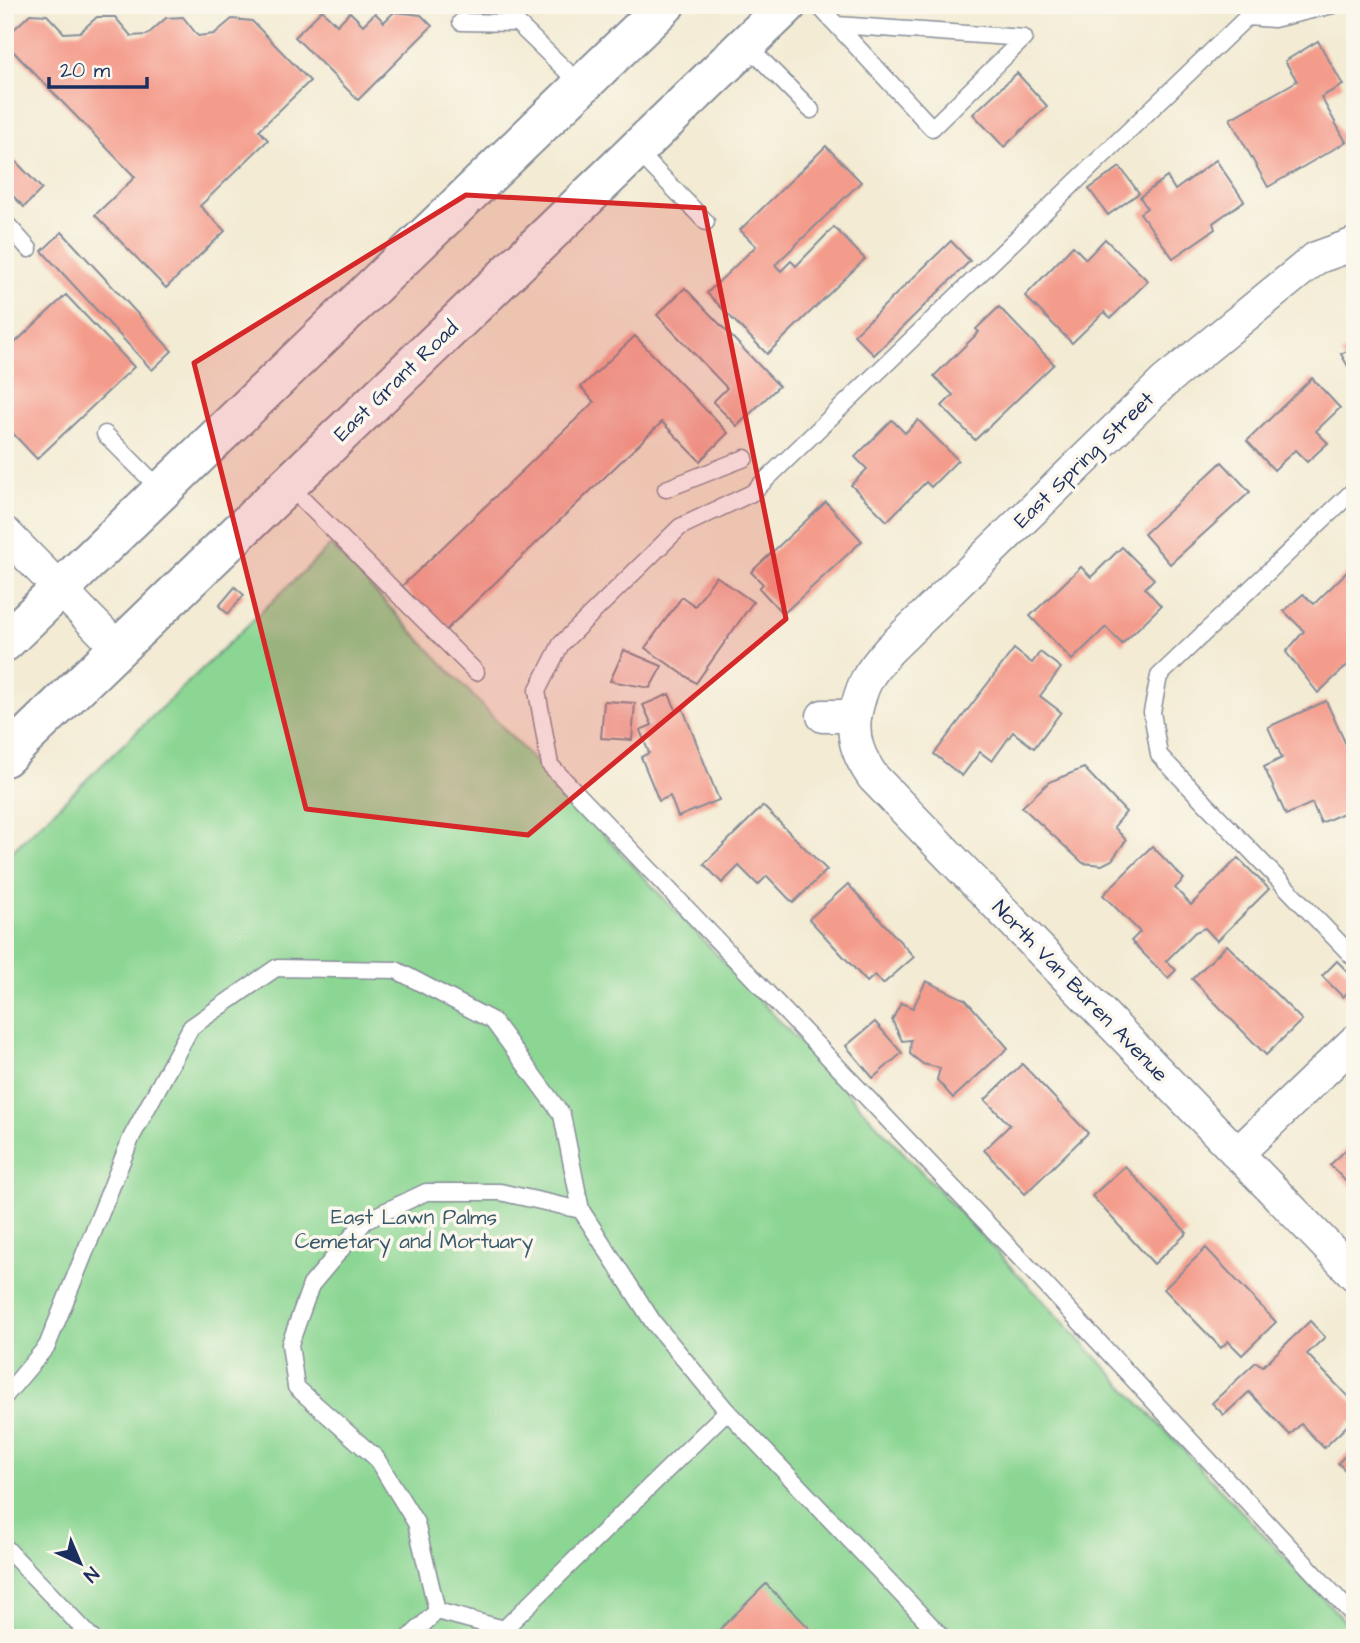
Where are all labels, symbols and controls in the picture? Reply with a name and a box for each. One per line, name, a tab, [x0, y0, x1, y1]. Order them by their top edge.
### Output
scale bar	[49, 46, 147, 90]
text: 20 m	[60, 56, 111, 85]
street label: East Grant Road	[327, 314, 465, 448]
street label: East Spring Street	[1007, 385, 1162, 536]
street label: North Van Buren Avenue	[985, 894, 1175, 1088]
park label: East Lawn Palms Cemetary and Mortuary	[295, 1203, 534, 1258]
north arrow	[46, 1528, 116, 1598]
text: N	[77, 1560, 104, 1588]

